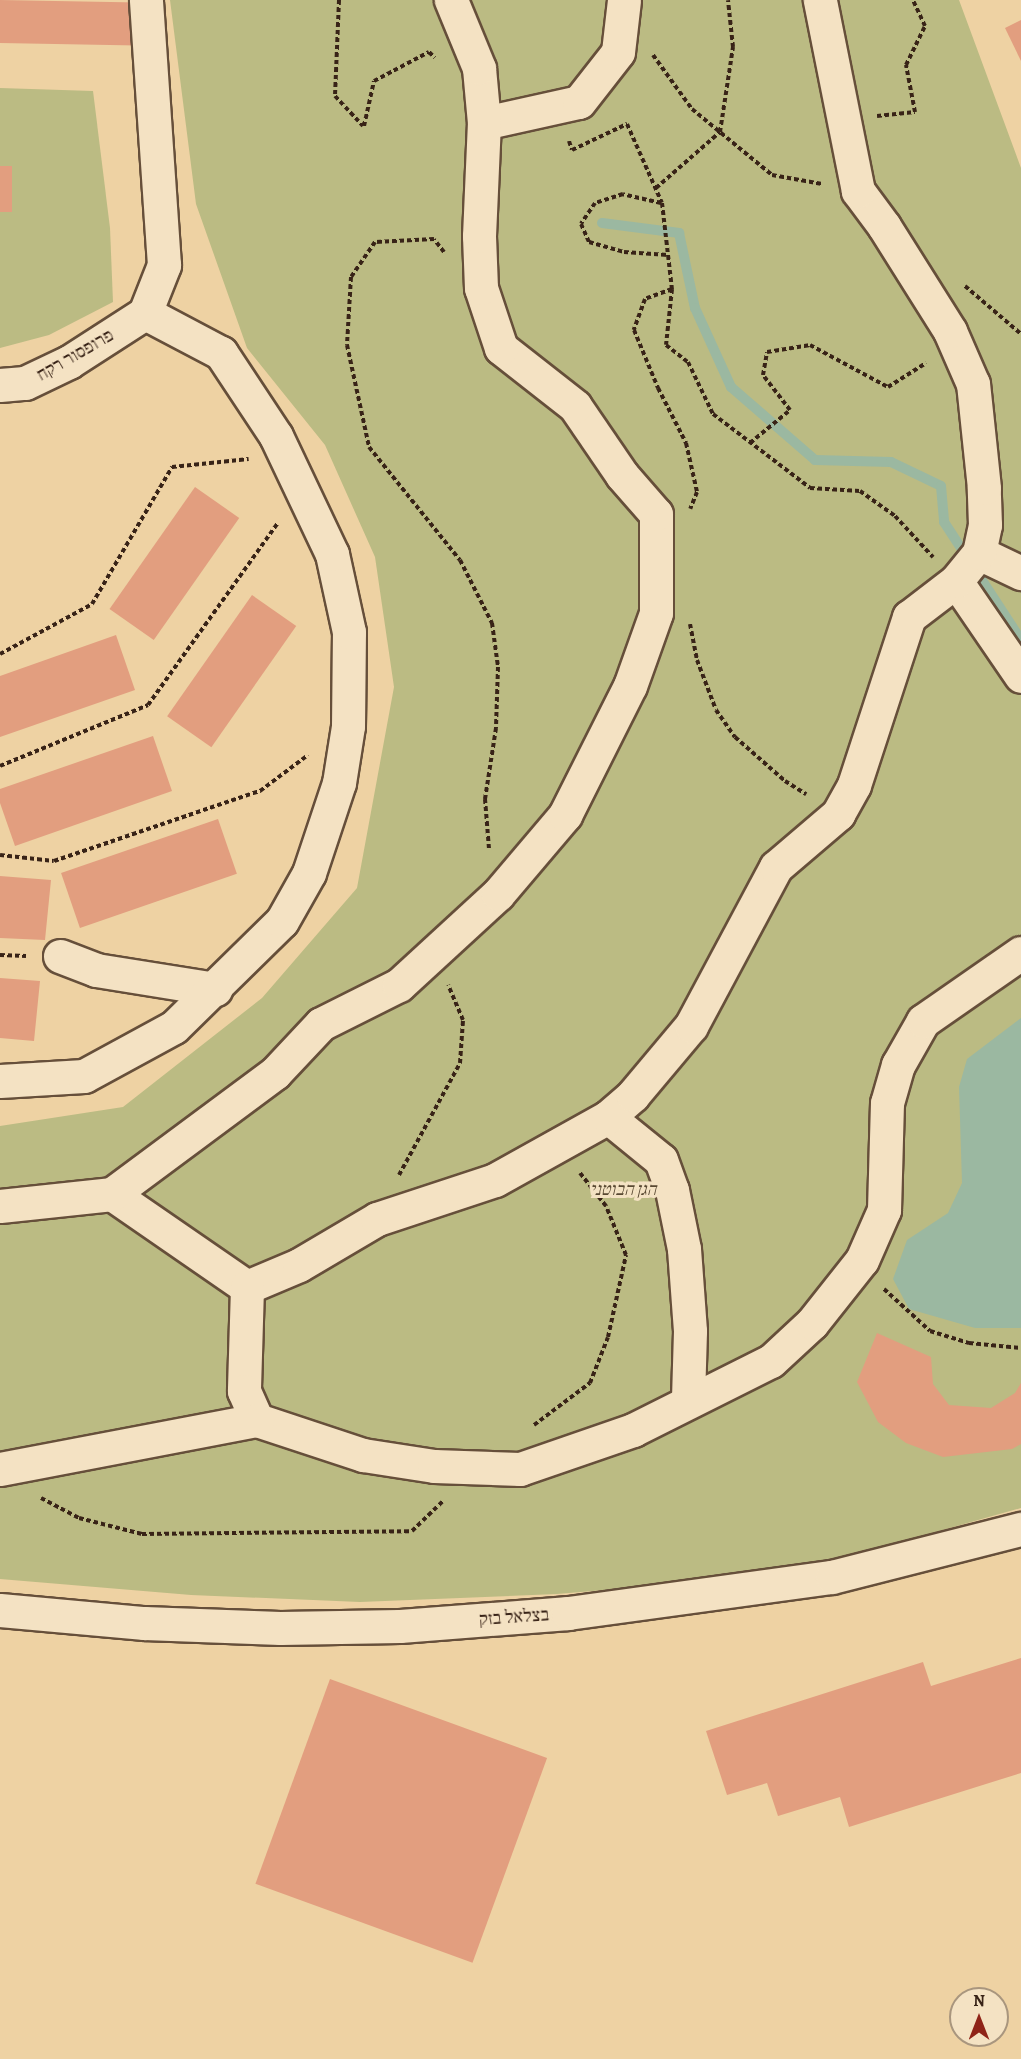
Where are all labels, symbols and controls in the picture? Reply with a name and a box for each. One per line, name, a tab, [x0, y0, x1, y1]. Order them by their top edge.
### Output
street label: פרופסור רקח	[33, 324, 117, 386]
park label: הגן הבוטני	[590, 1178, 656, 1200]
street label: בצלאל בזק	[478, 1604, 550, 1630]
north arrow	[949, 1987, 1009, 2047]
text: N	[973, 1990, 985, 2012]

